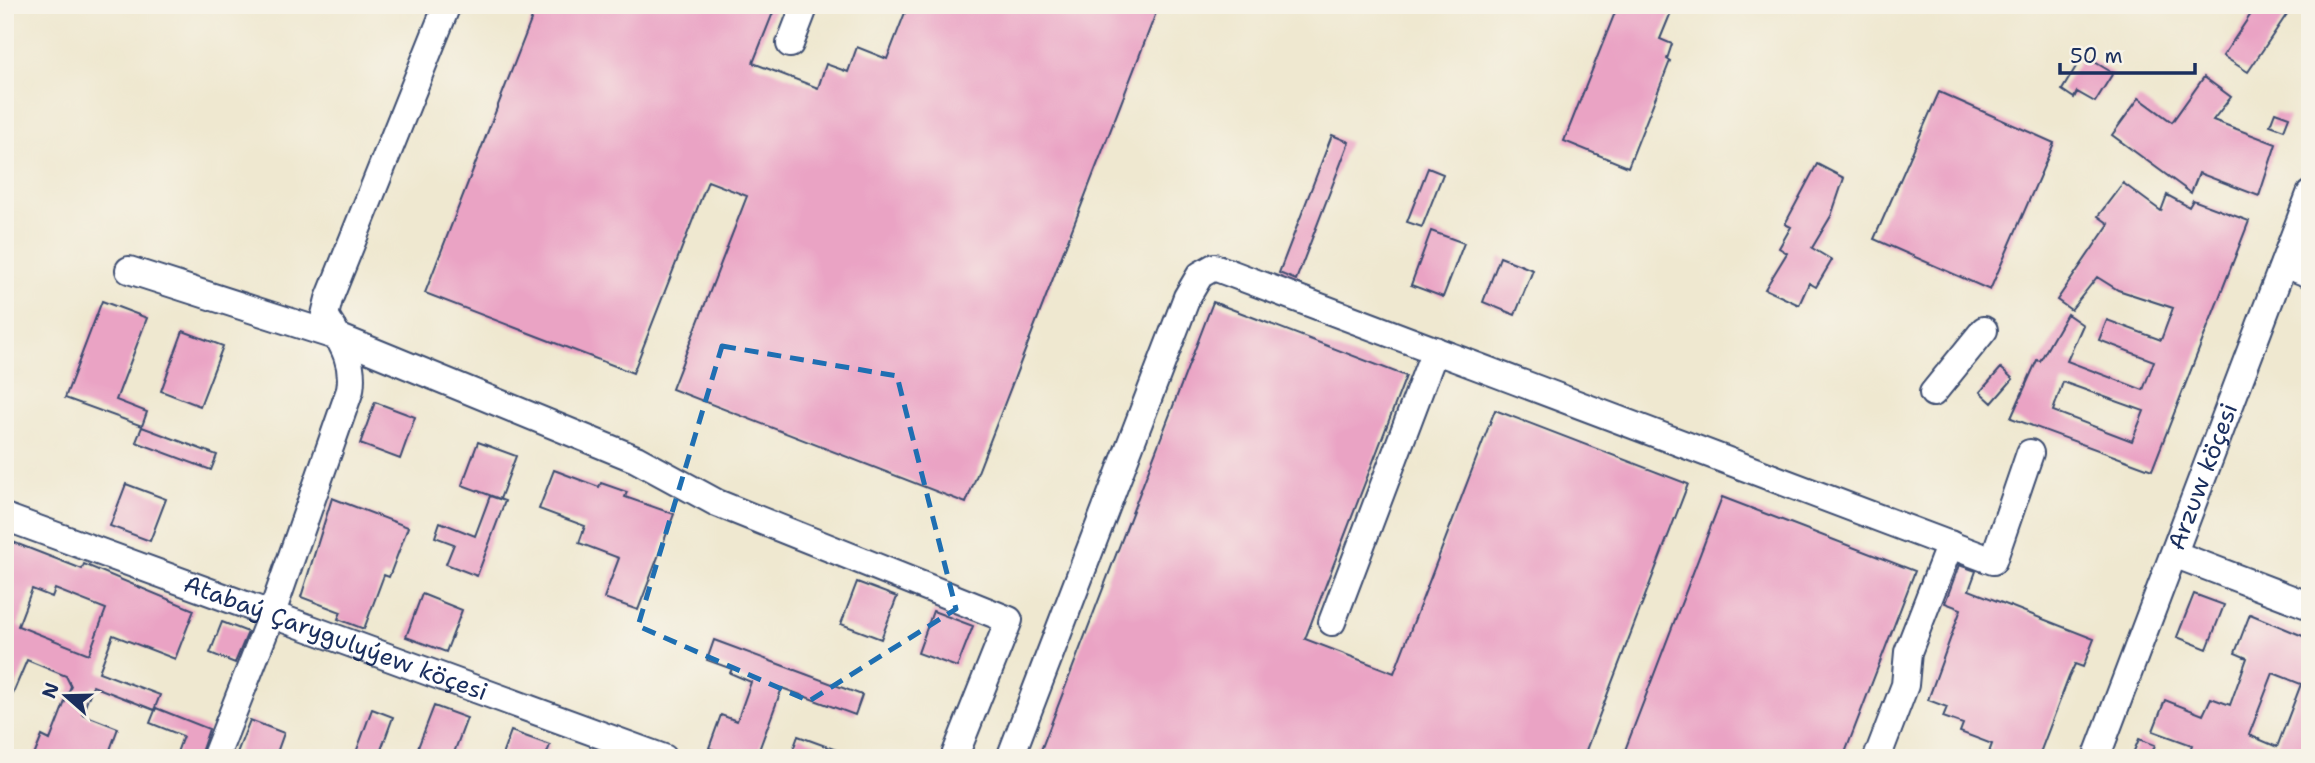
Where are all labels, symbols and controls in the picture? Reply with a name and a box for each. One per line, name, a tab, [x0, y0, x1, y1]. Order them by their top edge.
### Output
scale bar	[2060, 32, 2194, 76]
text: 50 m	[2070, 42, 2123, 70]
street label: Arzuw köçesi	[2160, 399, 2245, 555]
street label: Atabaý Çarygulyýew köçesi	[179, 568, 492, 708]
north arrow	[32, 662, 102, 732]
text: N	[36, 679, 65, 702]

